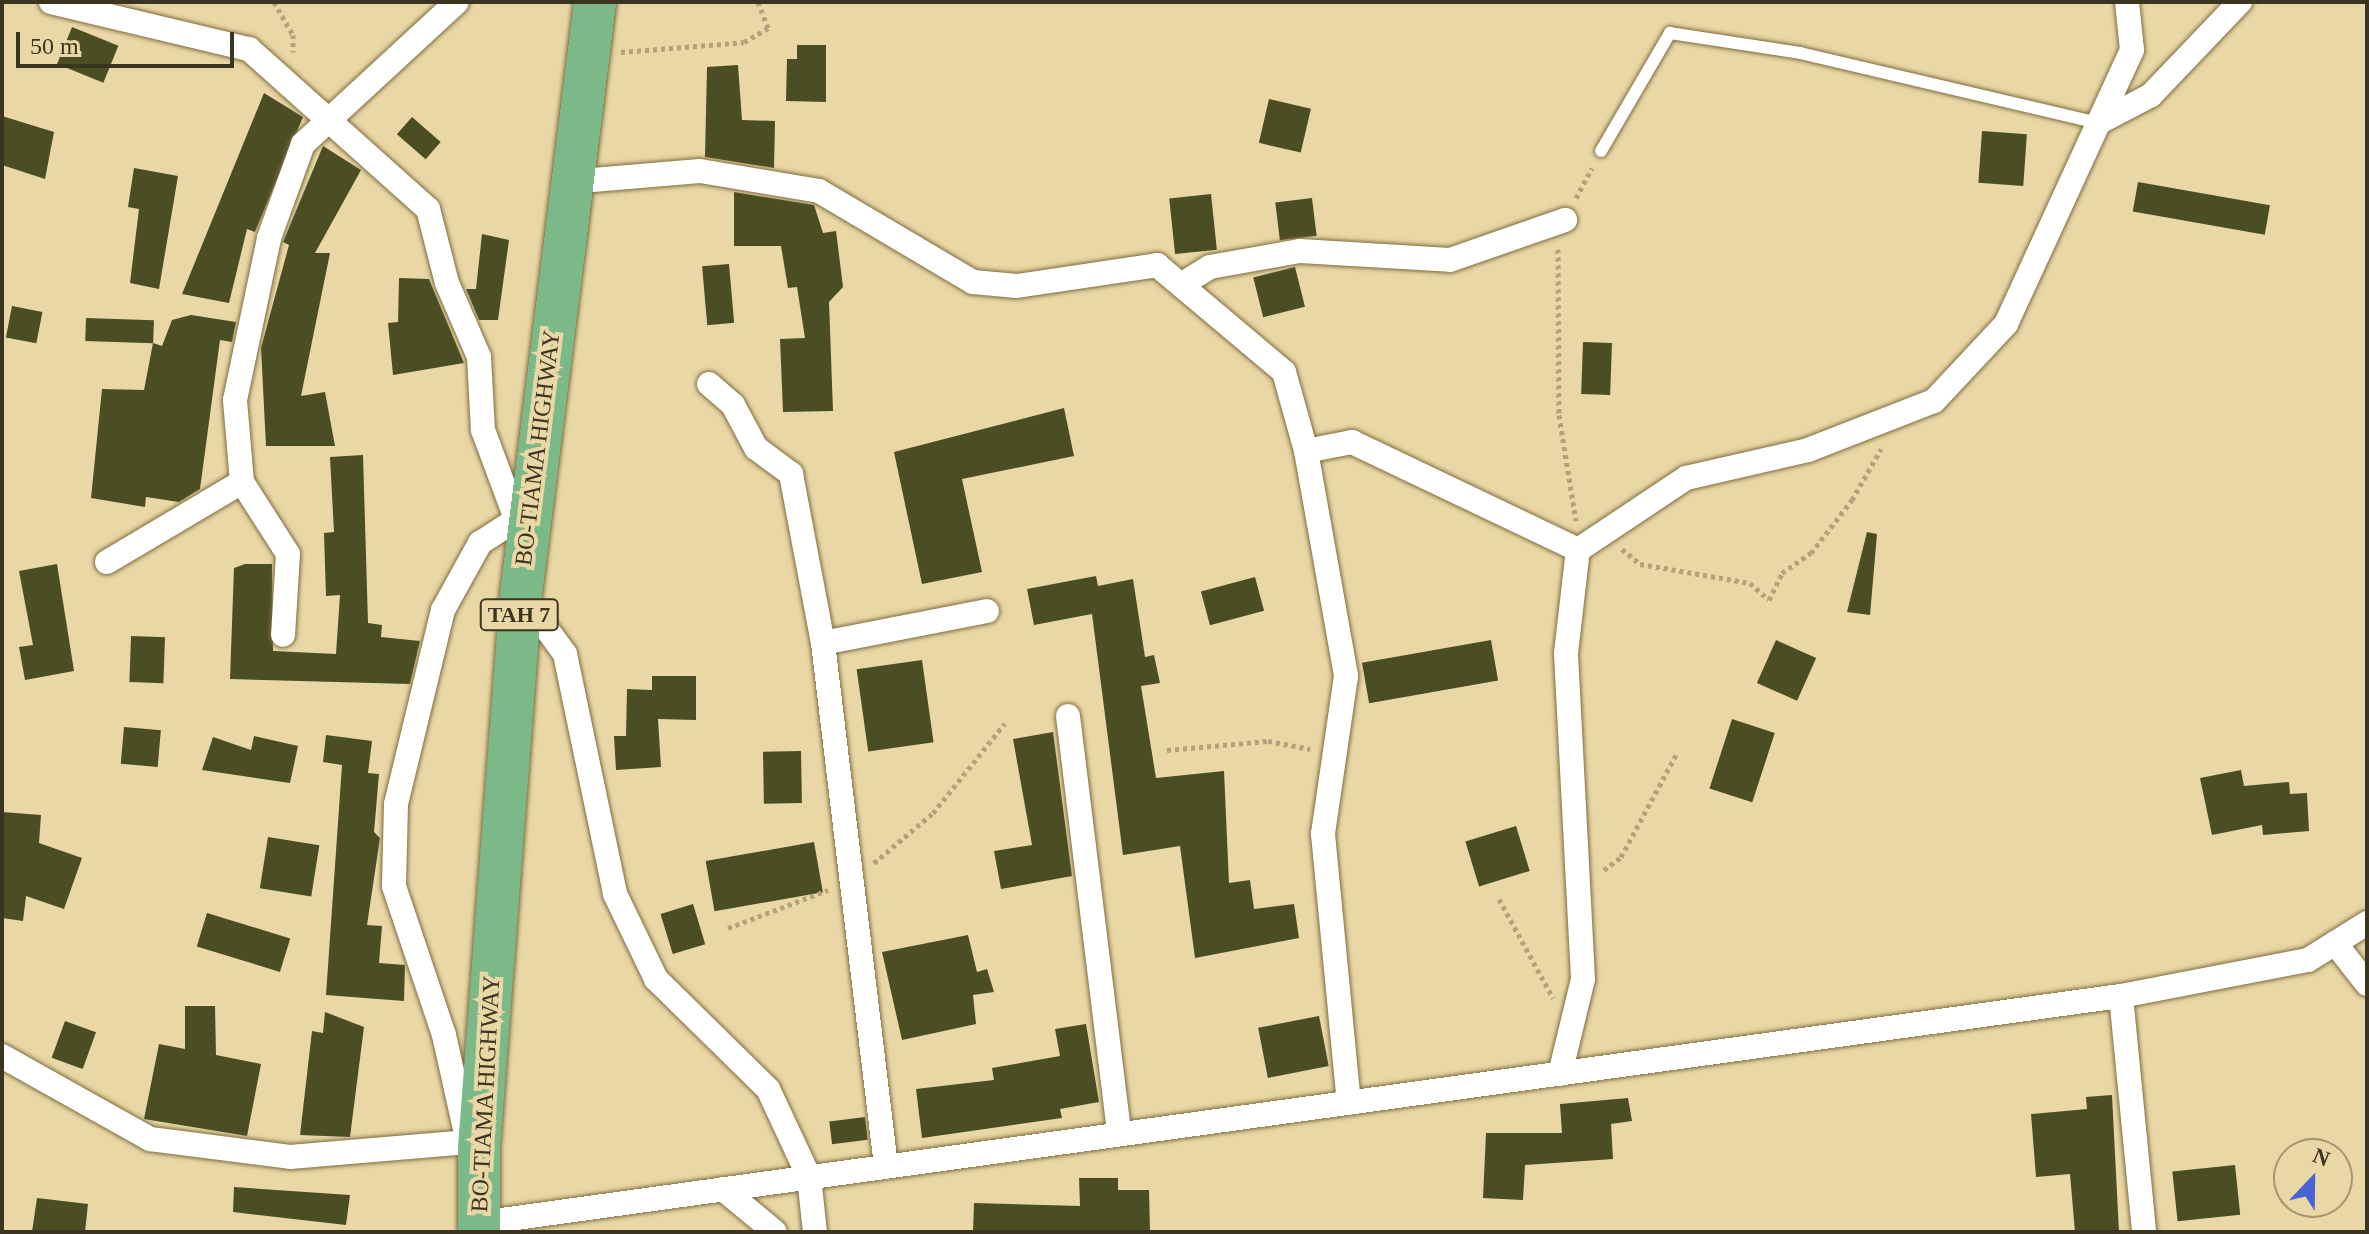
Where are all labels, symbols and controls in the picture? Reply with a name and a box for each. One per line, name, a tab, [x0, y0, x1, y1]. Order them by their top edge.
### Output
scale bar	[20, 16, 238, 66]
text: 50 m	[30, 33, 79, 59]
street label: BO-TIAMA HIGHWAY	[509, 328, 567, 568]
road number: TAH 7	[479, 597, 559, 633]
street label: BO-TIAMA HIGHWAY	[465, 974, 507, 1214]
north arrow	[2273, 1138, 2353, 1218]
text: N	[2309, 1143, 2333, 1172]

